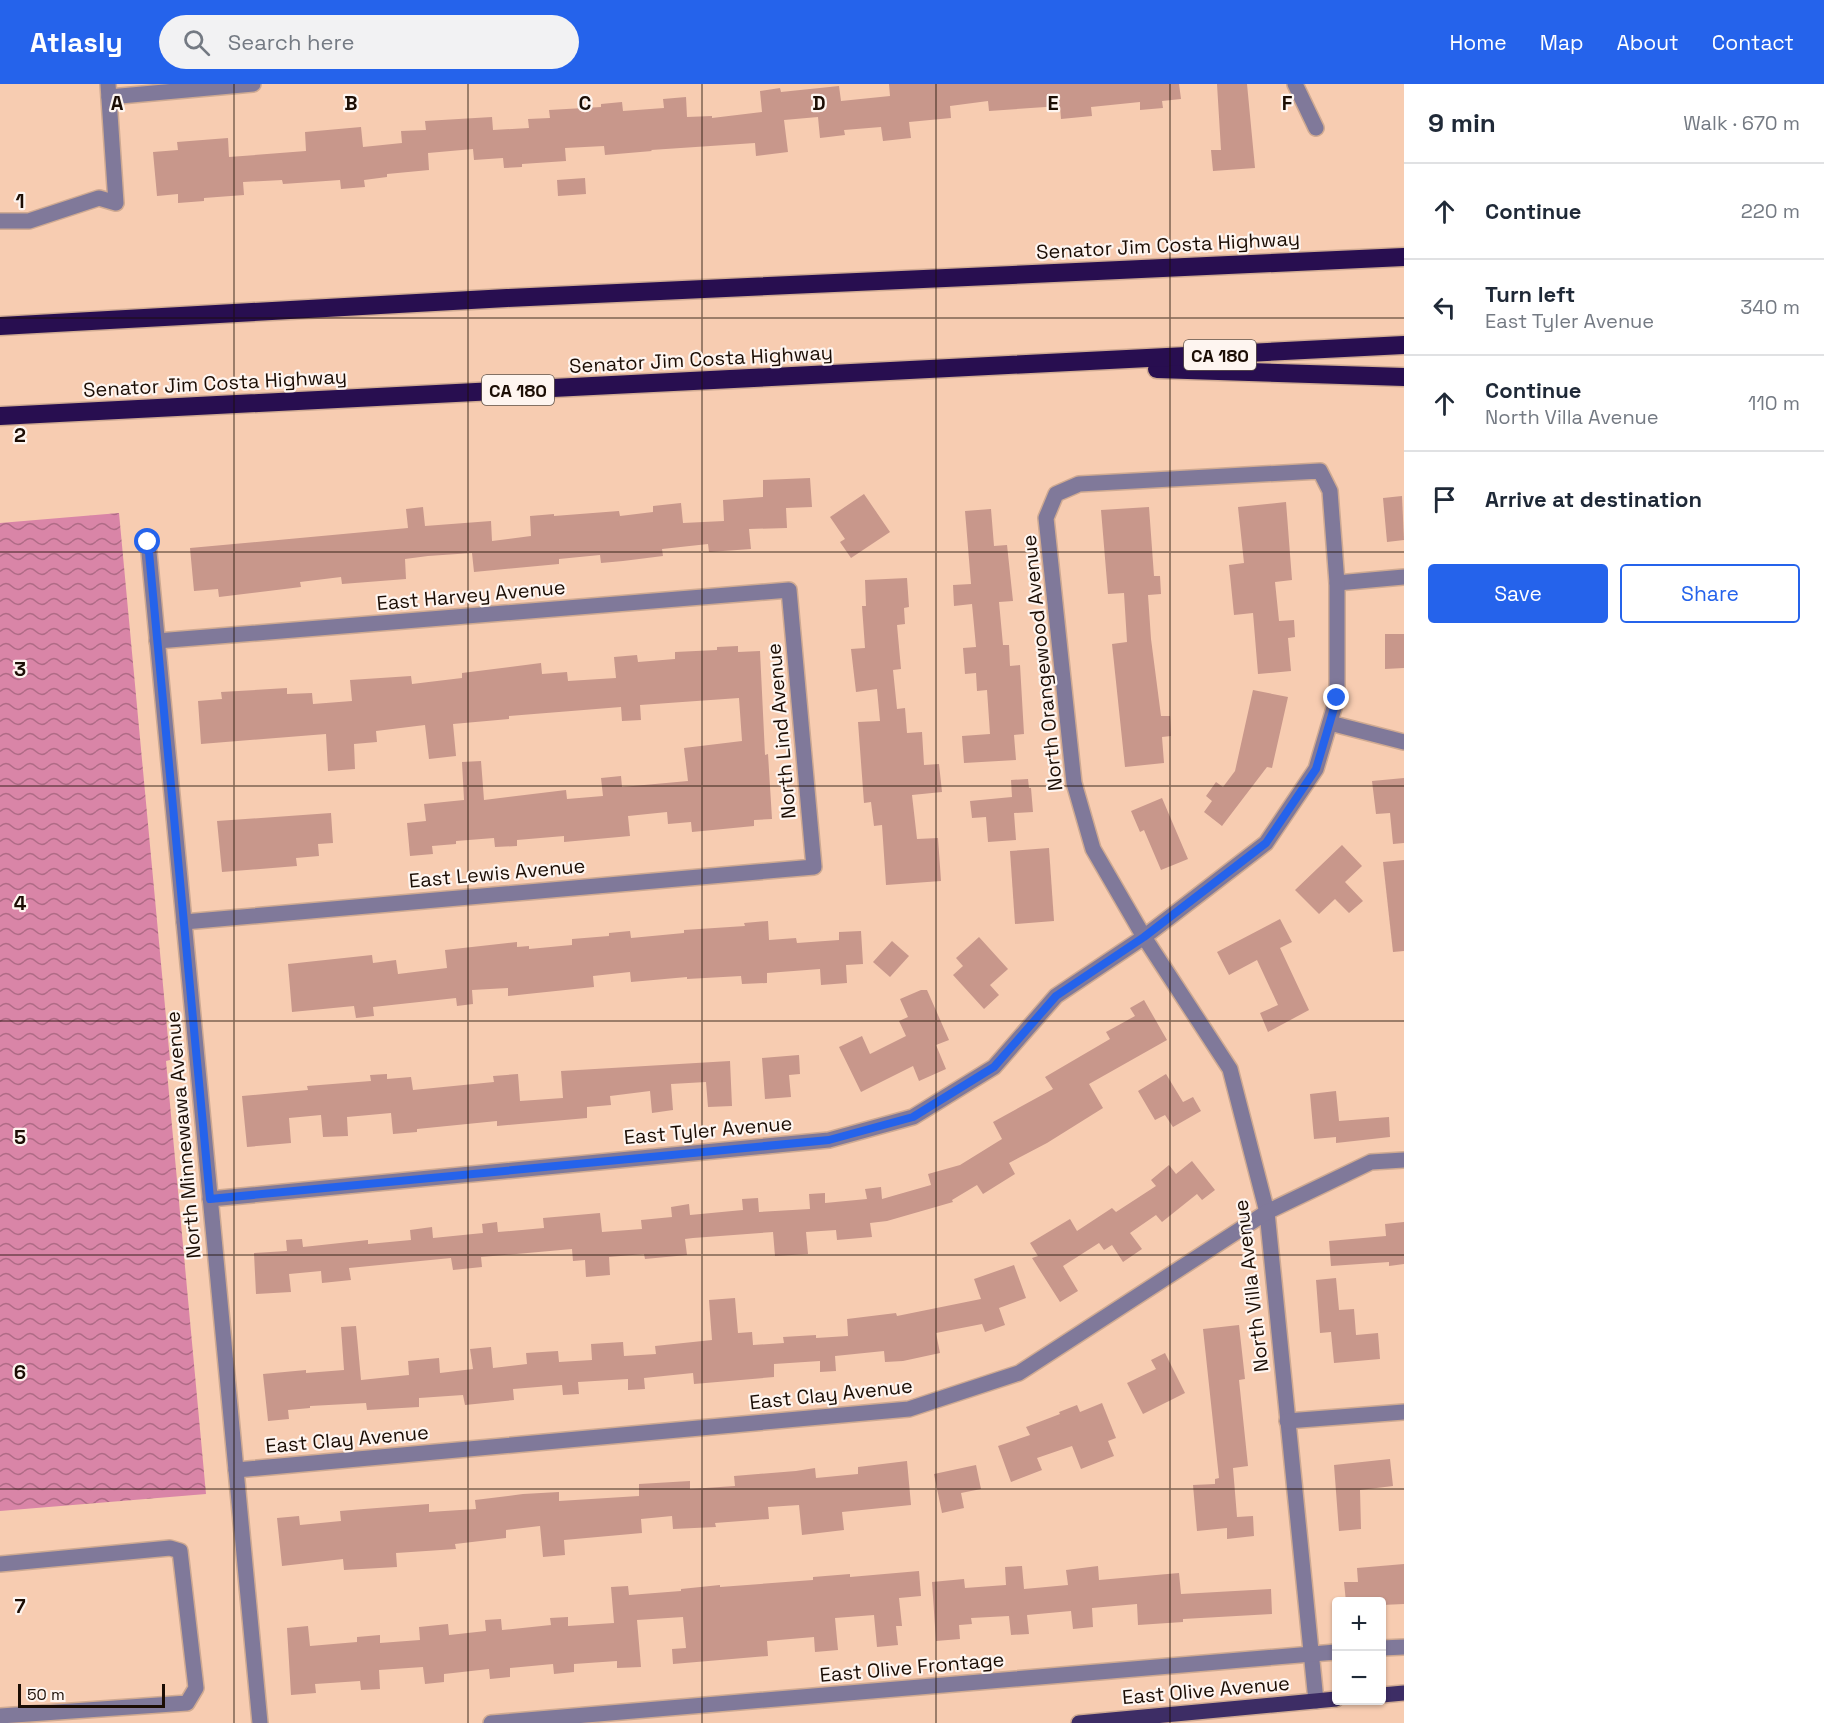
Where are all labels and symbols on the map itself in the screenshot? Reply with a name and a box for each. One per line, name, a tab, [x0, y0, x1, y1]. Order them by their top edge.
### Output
text: A	[111, 90, 124, 116]
text: B	[344, 90, 358, 116]
text: C	[579, 90, 592, 116]
text: D	[812, 90, 826, 116]
text: E	[1047, 90, 1059, 116]
text: F	[1282, 90, 1293, 116]
text: 1	[15, 188, 25, 214]
street label: Senator Jim Costa Highway	[1036, 225, 1300, 265]
street label: Senator Jim Costa Highway	[569, 339, 833, 379]
road number: CA 180	[1184, 340, 1256, 370]
street label: Senator Jim Costa Highway	[83, 363, 347, 403]
road number: CA 180	[482, 375, 554, 405]
text: 2	[14, 422, 26, 448]
route start	[134, 528, 160, 554]
street label: North Orangewood Avenue	[1016, 534, 1068, 792]
street label: East Harvey Avenue	[376, 574, 566, 616]
street label: North Lind Avenue	[760, 642, 802, 820]
text: 3	[14, 656, 26, 682]
route end	[1323, 684, 1349, 710]
street label: East Lewis Avenue	[408, 852, 586, 894]
text: 4	[14, 890, 27, 916]
street label: North Minnewawa Avenue	[159, 1010, 207, 1260]
street label: East Tyler Avenue	[623, 1110, 793, 1150]
text: 5	[14, 1124, 26, 1150]
street label: North Villa Avenue	[1228, 1198, 1274, 1374]
text: 6	[14, 1359, 26, 1385]
street label: East Clay Avenue	[748, 1372, 914, 1416]
street label: East Clay Avenue	[264, 1419, 430, 1459]
text: 7	[14, 1593, 26, 1619]
street label: East Olive Frontage	[819, 1646, 1005, 1688]
street label: East Olive Avenue	[1121, 1670, 1291, 1710]
scale bar	[18, 1681, 165, 1708]

